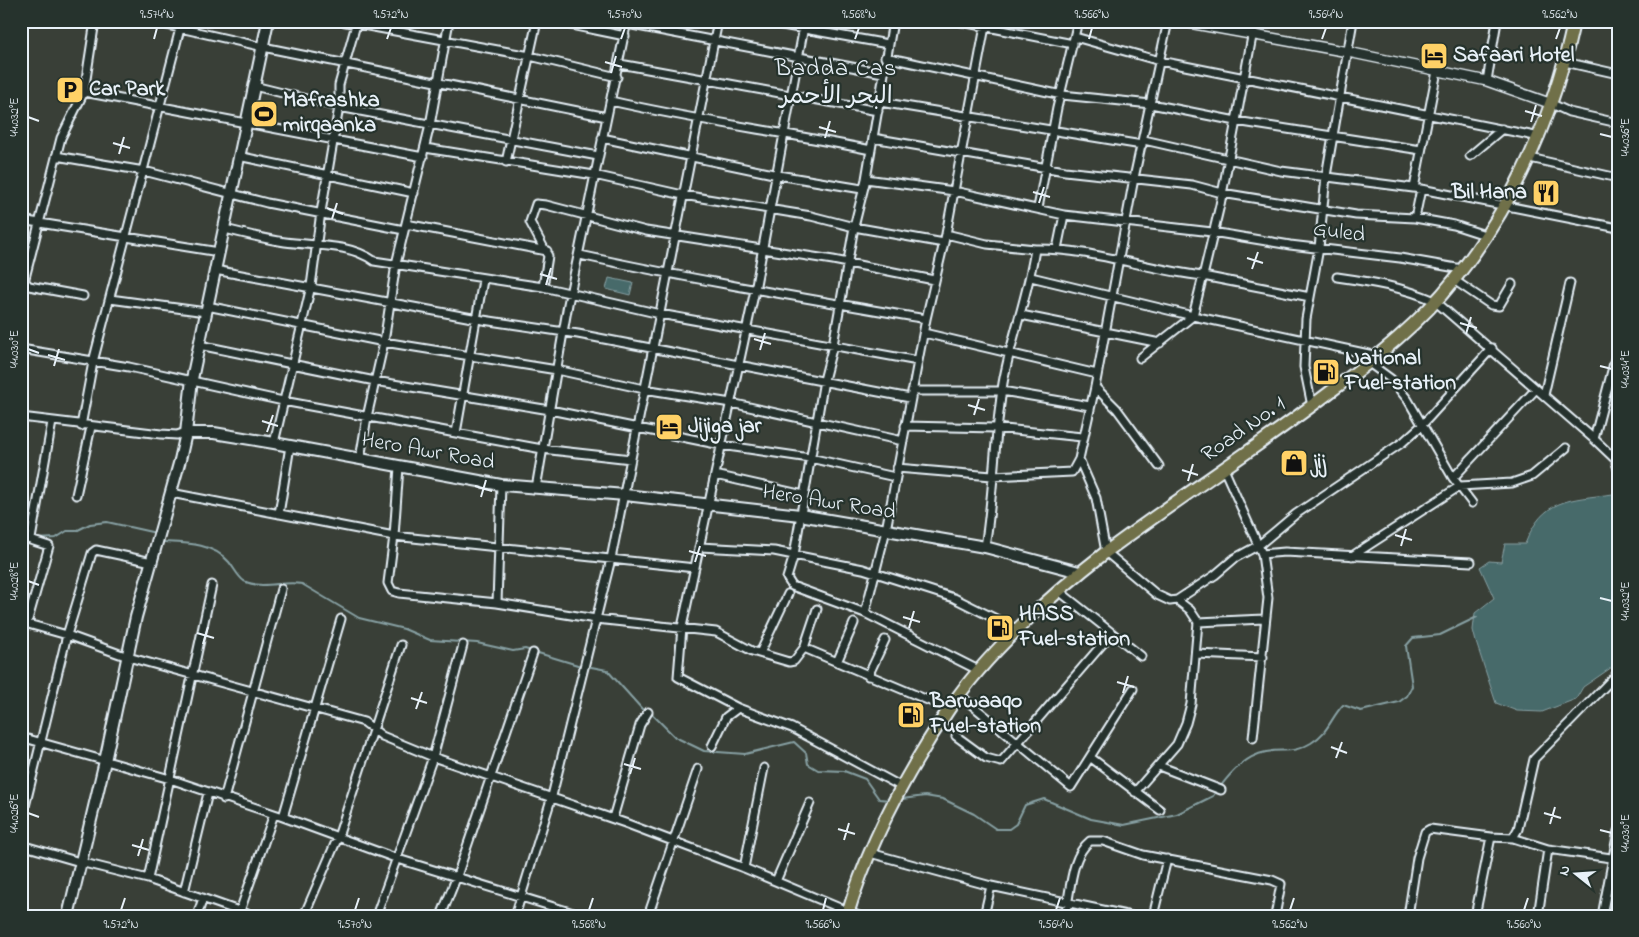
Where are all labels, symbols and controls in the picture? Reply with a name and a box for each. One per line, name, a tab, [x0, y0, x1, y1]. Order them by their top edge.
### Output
text: 9.574°N	[140, 6, 174, 24]
text: 9.572°N	[373, 6, 409, 24]
text: 9.570°N	[608, 6, 642, 24]
text: 9.568°N	[842, 6, 876, 24]
text: 9.566°N	[1075, 6, 1109, 24]
text: 9.564°N	[1309, 6, 1343, 24]
text: 9.562°N	[1542, 6, 1578, 24]
place label: Safaari Hotel	[1453, 40, 1575, 72]
hotel icon: Safaari Hotel	[1419, 41, 1449, 71]
district label: Badda Cas البحر الأحمر	[774, 52, 897, 115]
place label: Car Park	[89, 74, 166, 106]
parking icon: Car Park	[55, 75, 85, 105]
place label: Mafrashka mirqaanka	[283, 85, 380, 142]
text: 44.032°E	[6, 98, 24, 136]
sports icon: Mafrashka mirqaanka	[249, 99, 279, 129]
text: 44.036°E	[1617, 118, 1635, 156]
place label: Bil Hana	[1451, 177, 1527, 209]
restaurant icon: Bil Hana	[1531, 178, 1561, 208]
street label: Guled	[1311, 214, 1367, 252]
text: 44.030°E	[6, 330, 24, 368]
place label: National Fuel-station	[1344, 343, 1456, 400]
text: 44.034°E	[1617, 350, 1635, 388]
fuel station icon: National Fuel-station	[1311, 357, 1341, 387]
street label: Road No. 1	[1195, 389, 1293, 471]
place label: Jijiga jar	[688, 411, 763, 444]
hotel icon: Jijiga jar	[654, 412, 684, 442]
street label: Hero Awr Road	[359, 425, 497, 479]
place label: jij	[1310, 447, 1327, 479]
shop icon: jij	[1279, 448, 1309, 478]
street label: Hero Awr Road	[760, 477, 898, 529]
text: 44.028°E	[6, 562, 24, 600]
text: 44.032°E	[1617, 582, 1635, 620]
place label: HASS Fuel-station	[1018, 599, 1130, 656]
fuel station icon: HASS Fuel-station	[985, 613, 1015, 643]
place label: Barwaaqo Fuel-station	[929, 686, 1041, 743]
fuel station icon: Barwaaqo Fuel-station	[896, 700, 926, 730]
text: 44.026°E	[6, 793, 24, 833]
text: 44.030°E	[1617, 814, 1635, 852]
north arrow	[1552, 850, 1602, 900]
text: N	[1554, 863, 1576, 878]
text: 9.572°N	[103, 916, 139, 934]
text: 9.570°N	[338, 916, 372, 934]
text: 9.568°N	[572, 916, 606, 934]
text: 9.566°N	[806, 916, 840, 934]
text: 9.564°N	[1039, 916, 1073, 934]
text: 9.562°N	[1272, 916, 1308, 934]
text: 9.560°N	[1507, 916, 1541, 934]

